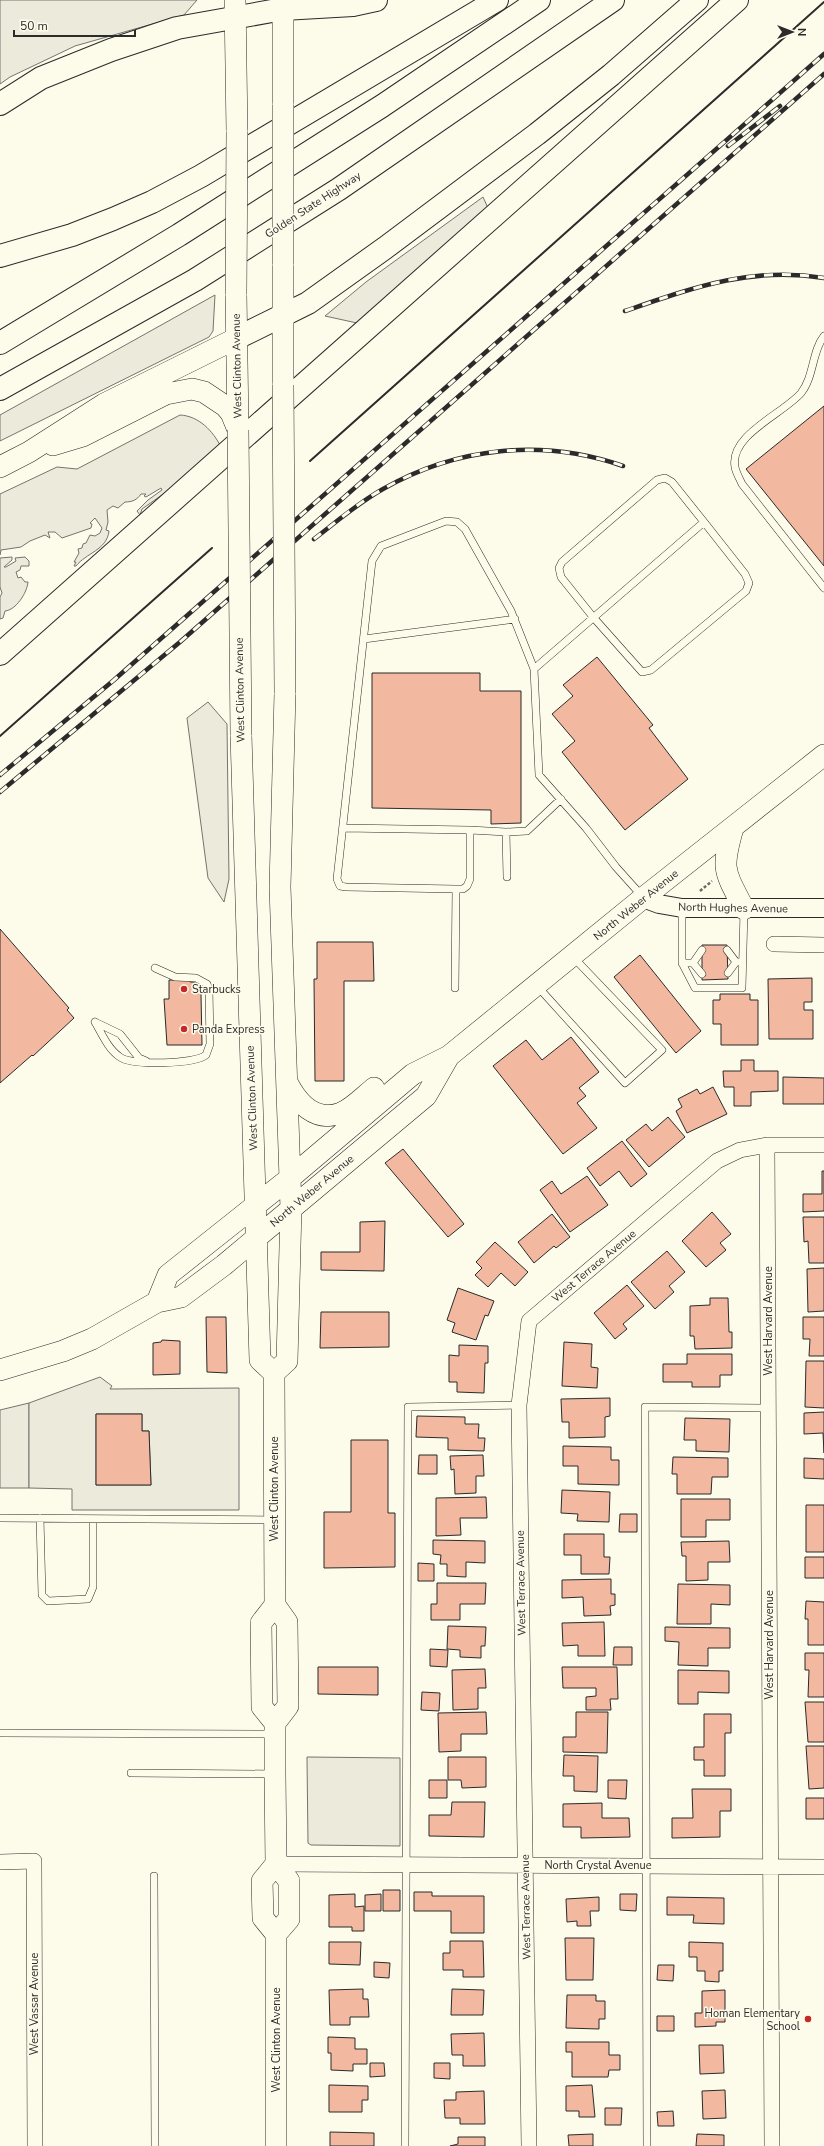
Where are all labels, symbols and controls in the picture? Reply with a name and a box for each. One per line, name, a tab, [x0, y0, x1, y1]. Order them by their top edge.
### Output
scale bar	[14, 12, 135, 38]
north arrow	[772, 12, 812, 52]
text: 50 m	[20, 18, 48, 34]
text: N	[794, 28, 809, 36]
street label: Golden State Highway	[262, 168, 364, 242]
street label: West Clinton Avenue	[229, 313, 245, 419]
street label: West Clinton Avenue	[232, 637, 248, 743]
street label: North Weber Avenue	[590, 866, 682, 944]
street label: North Hughes Avenue	[678, 900, 788, 916]
place label: Starbucks	[192, 982, 241, 997]
marker: Starbucks	[179, 984, 189, 994]
place label: Panda Express	[192, 1022, 265, 1037]
marker: Panda Express	[179, 1024, 189, 1034]
street label: West Clinton Avenue	[243, 1045, 261, 1151]
street label: North Weber Avenue	[267, 1151, 357, 1231]
street label: West Terrace Avenue	[549, 1226, 639, 1306]
street label: West Harvard Avenue	[761, 1266, 776, 1376]
street label: West Clinton Avenue	[267, 1436, 282, 1542]
street label: West Terrace Avenue	[513, 1530, 529, 1636]
street label: West Harvard Avenue	[762, 1590, 777, 1700]
street label: West Terrace Avenue	[518, 1854, 534, 1960]
street label: North Crystal Avenue	[544, 1858, 652, 1873]
street label: West Vassar Avenue	[27, 1953, 42, 2055]
street label: West Clinton Avenue	[269, 1987, 284, 2093]
place label: Homan Elementary School	[705, 2006, 801, 2034]
marker: Homan Elementary School	[803, 2014, 813, 2024]

